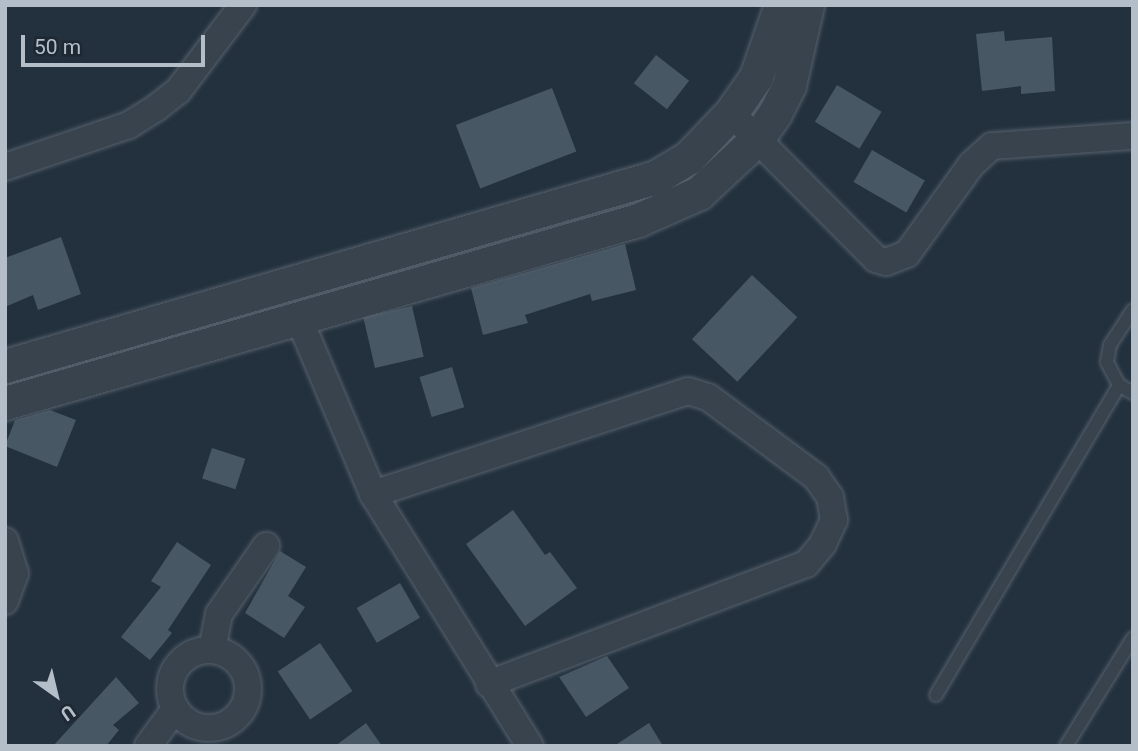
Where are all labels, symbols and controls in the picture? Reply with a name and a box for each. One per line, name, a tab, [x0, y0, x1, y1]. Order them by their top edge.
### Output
scale bar	[24, 21, 208, 65]
text: 50 m	[34, 35, 81, 59]
north arrow	[21, 660, 91, 730]
text: U	[56, 700, 80, 726]

